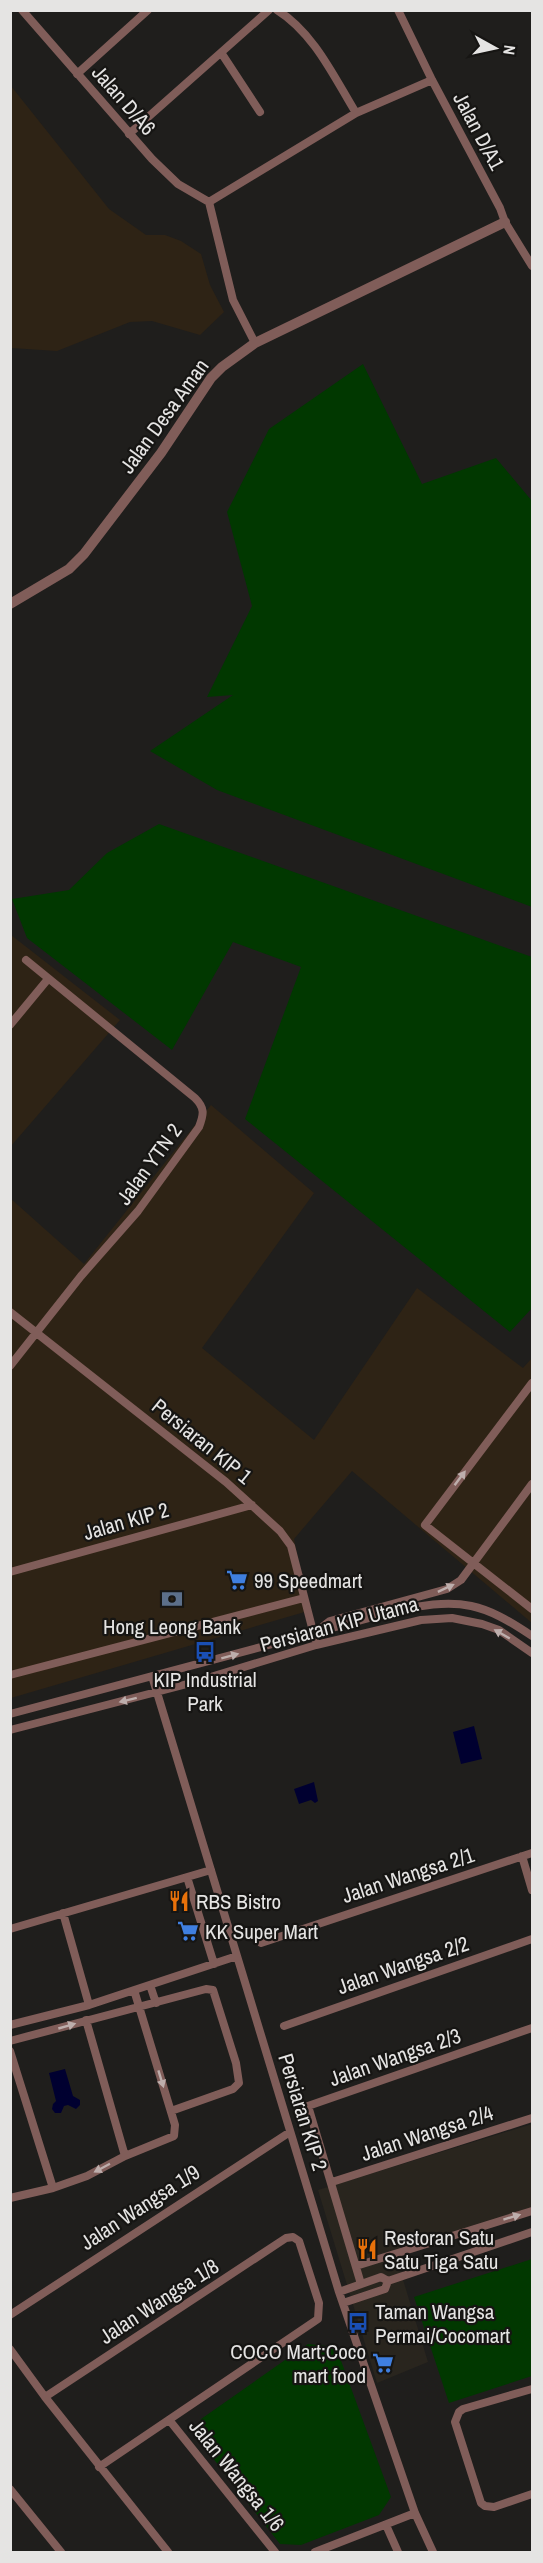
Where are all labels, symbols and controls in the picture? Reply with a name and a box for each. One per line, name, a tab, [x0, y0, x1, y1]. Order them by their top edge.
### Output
north arrow	[465, 18, 525, 78]
text: N	[498, 44, 521, 56]
street label: Jalan D/A6	[85, 59, 163, 141]
street label: Jalan D/A1	[446, 87, 512, 175]
street label: Jalan Desa Aman	[113, 353, 215, 479]
street label: Jalan YTN 2	[110, 1117, 188, 1211]
street label: Persiaran KIP 1	[146, 1392, 259, 1491]
one-way arrow	[454, 1471, 466, 1486]
street label: Jalan KIP 2	[80, 1495, 172, 1547]
place label: 99 Speedmart	[254, 1566, 362, 1595]
supermarket icon: 99 Speedmart	[225, 1568, 249, 1592]
one-way arrow	[438, 1583, 455, 1592]
bank icon: Hong Leong Bank	[160, 1587, 184, 1611]
street label: Persiaran KIP Utama	[257, 1589, 422, 1659]
place label: Hong Leong Bank	[103, 1612, 241, 1641]
one-way arrow	[494, 1628, 510, 1639]
bus stop icon: KIP Industrial Park	[193, 1640, 217, 1664]
one-way arrow	[220, 1651, 239, 1661]
place label: KIP Industrial Park	[153, 1665, 257, 1718]
one-way arrow	[119, 1696, 137, 1705]
street label: Jalan Wangsa 2/1	[338, 1840, 478, 1910]
place label: RBS Bistro	[196, 1887, 281, 1916]
restaurant icon: RBS Bistro	[167, 1889, 191, 1913]
place label: KK Super Mart	[205, 1917, 318, 1946]
supermarket icon: KK Super Mart	[176, 1919, 200, 1943]
street label: Jalan Wangsa 2/2	[333, 1929, 473, 2001]
one-way arrow	[58, 2021, 76, 2030]
street label: Jalan Wangsa 2/3	[325, 2021, 465, 2093]
street label: Persiaran KIP 2	[271, 2050, 335, 2174]
one-way arrow	[157, 2070, 166, 2088]
street label: Jalan Wangsa 2/4	[357, 2098, 497, 2168]
street label: Jalan Wangsa 1/9	[75, 2157, 205, 2257]
one-way arrow	[93, 2163, 110, 2173]
one-way arrow	[503, 2212, 521, 2221]
place label: Restoran Satu Satu Tiga Satu	[384, 2223, 498, 2276]
restaurant icon: Restoran Satu Satu Tiga Satu	[355, 2237, 379, 2261]
street label: Jalan Wangsa 1/8	[94, 2251, 224, 2351]
place label: Taman Wangsa Permai/Cocomart	[375, 2297, 510, 2350]
bus stop icon: Taman Wangsa Permai/Cocomart	[346, 2311, 370, 2335]
place label: COCO Mart;Coco mart food	[230, 2337, 366, 2390]
supermarket icon: COCO Mart;Coco mart food	[371, 2351, 395, 2375]
street label: Jalan Wangsa 1/6	[183, 2413, 291, 2537]

